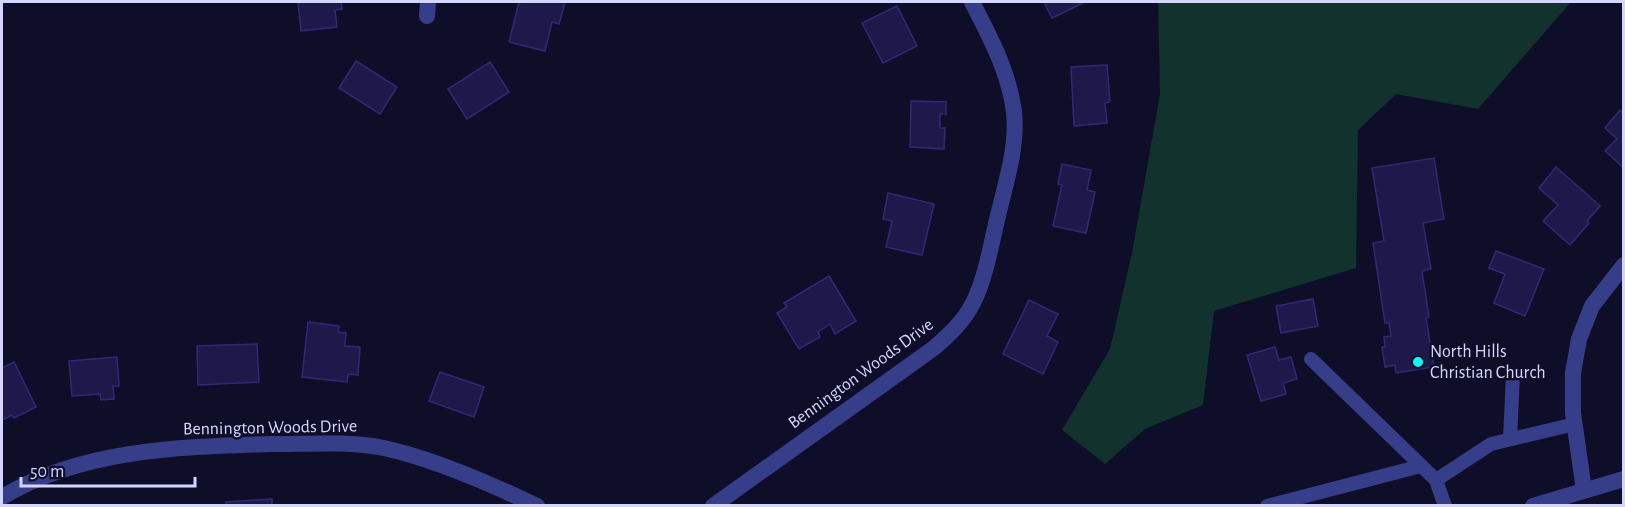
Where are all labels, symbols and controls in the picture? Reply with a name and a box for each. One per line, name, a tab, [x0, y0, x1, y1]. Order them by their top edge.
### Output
street label: Bennington Woods Drive	[785, 315, 937, 433]
place label: North Hills Christian Church	[1430, 343, 1546, 382]
marker: North Hills Christian Church	[1411, 355, 1425, 369]
street label: Bennington Woods Drive	[183, 417, 357, 439]
scale bar	[21, 450, 195, 488]
text: 50 m	[30, 463, 64, 481]

